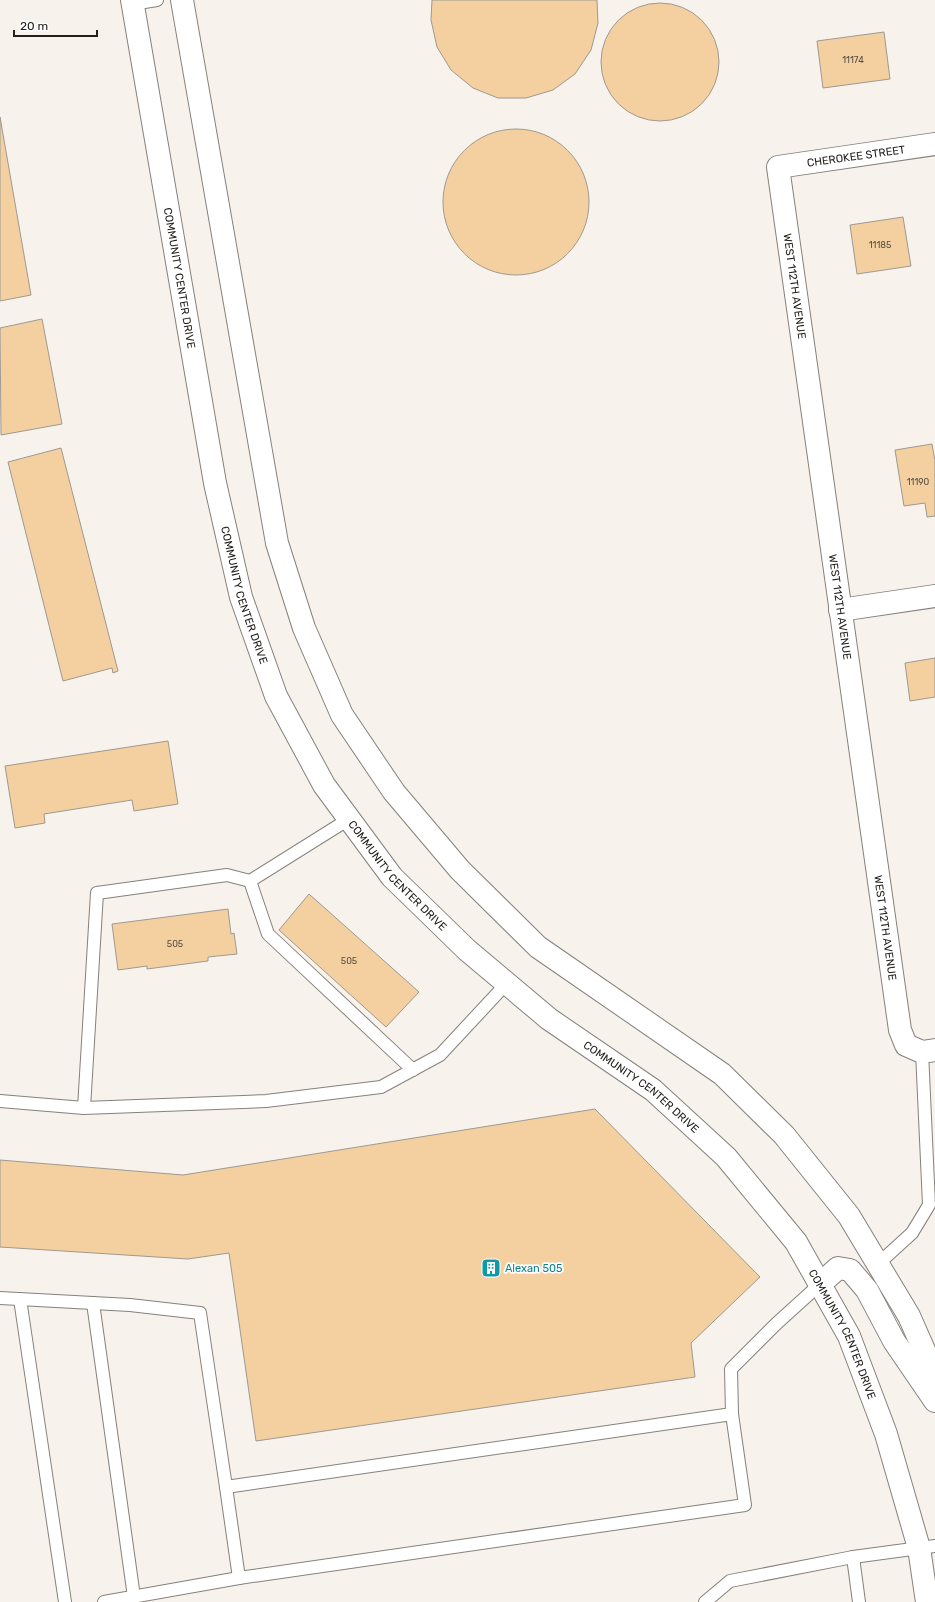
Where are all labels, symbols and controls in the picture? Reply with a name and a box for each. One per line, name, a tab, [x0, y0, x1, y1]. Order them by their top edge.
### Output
scale bar	[14, 12, 97, 38]
text: 20 m	[20, 19, 48, 33]
house number: 11174	[842, 55, 864, 65]
street label: CHEROKEE STREET	[806, 143, 907, 170]
street label: COMMUNITY CENTER DRIVE	[161, 207, 198, 350]
street label: WEST 112TH AVENUE	[780, 233, 808, 340]
house number: 11185	[869, 240, 891, 250]
house number: 11190	[907, 477, 930, 487]
street label: COMMUNITY CENTER DRIVE	[218, 525, 270, 666]
street label: WEST 112TH AVENUE	[826, 553, 854, 661]
street label: COMMUNITY CENTER DRIVE	[345, 818, 449, 934]
street label: WEST 112TH AVENUE	[871, 874, 899, 982]
house number: 505	[167, 939, 183, 949]
house number: 505	[341, 956, 357, 966]
street label: COMMUNITY CENTER DRIVE	[581, 1038, 702, 1136]
building icon: Alexan 505	[480, 1257, 502, 1279]
place label: Alexan 505	[505, 1262, 563, 1275]
street label: COMMUNITY CENTER DRIVE	[806, 1267, 878, 1401]

